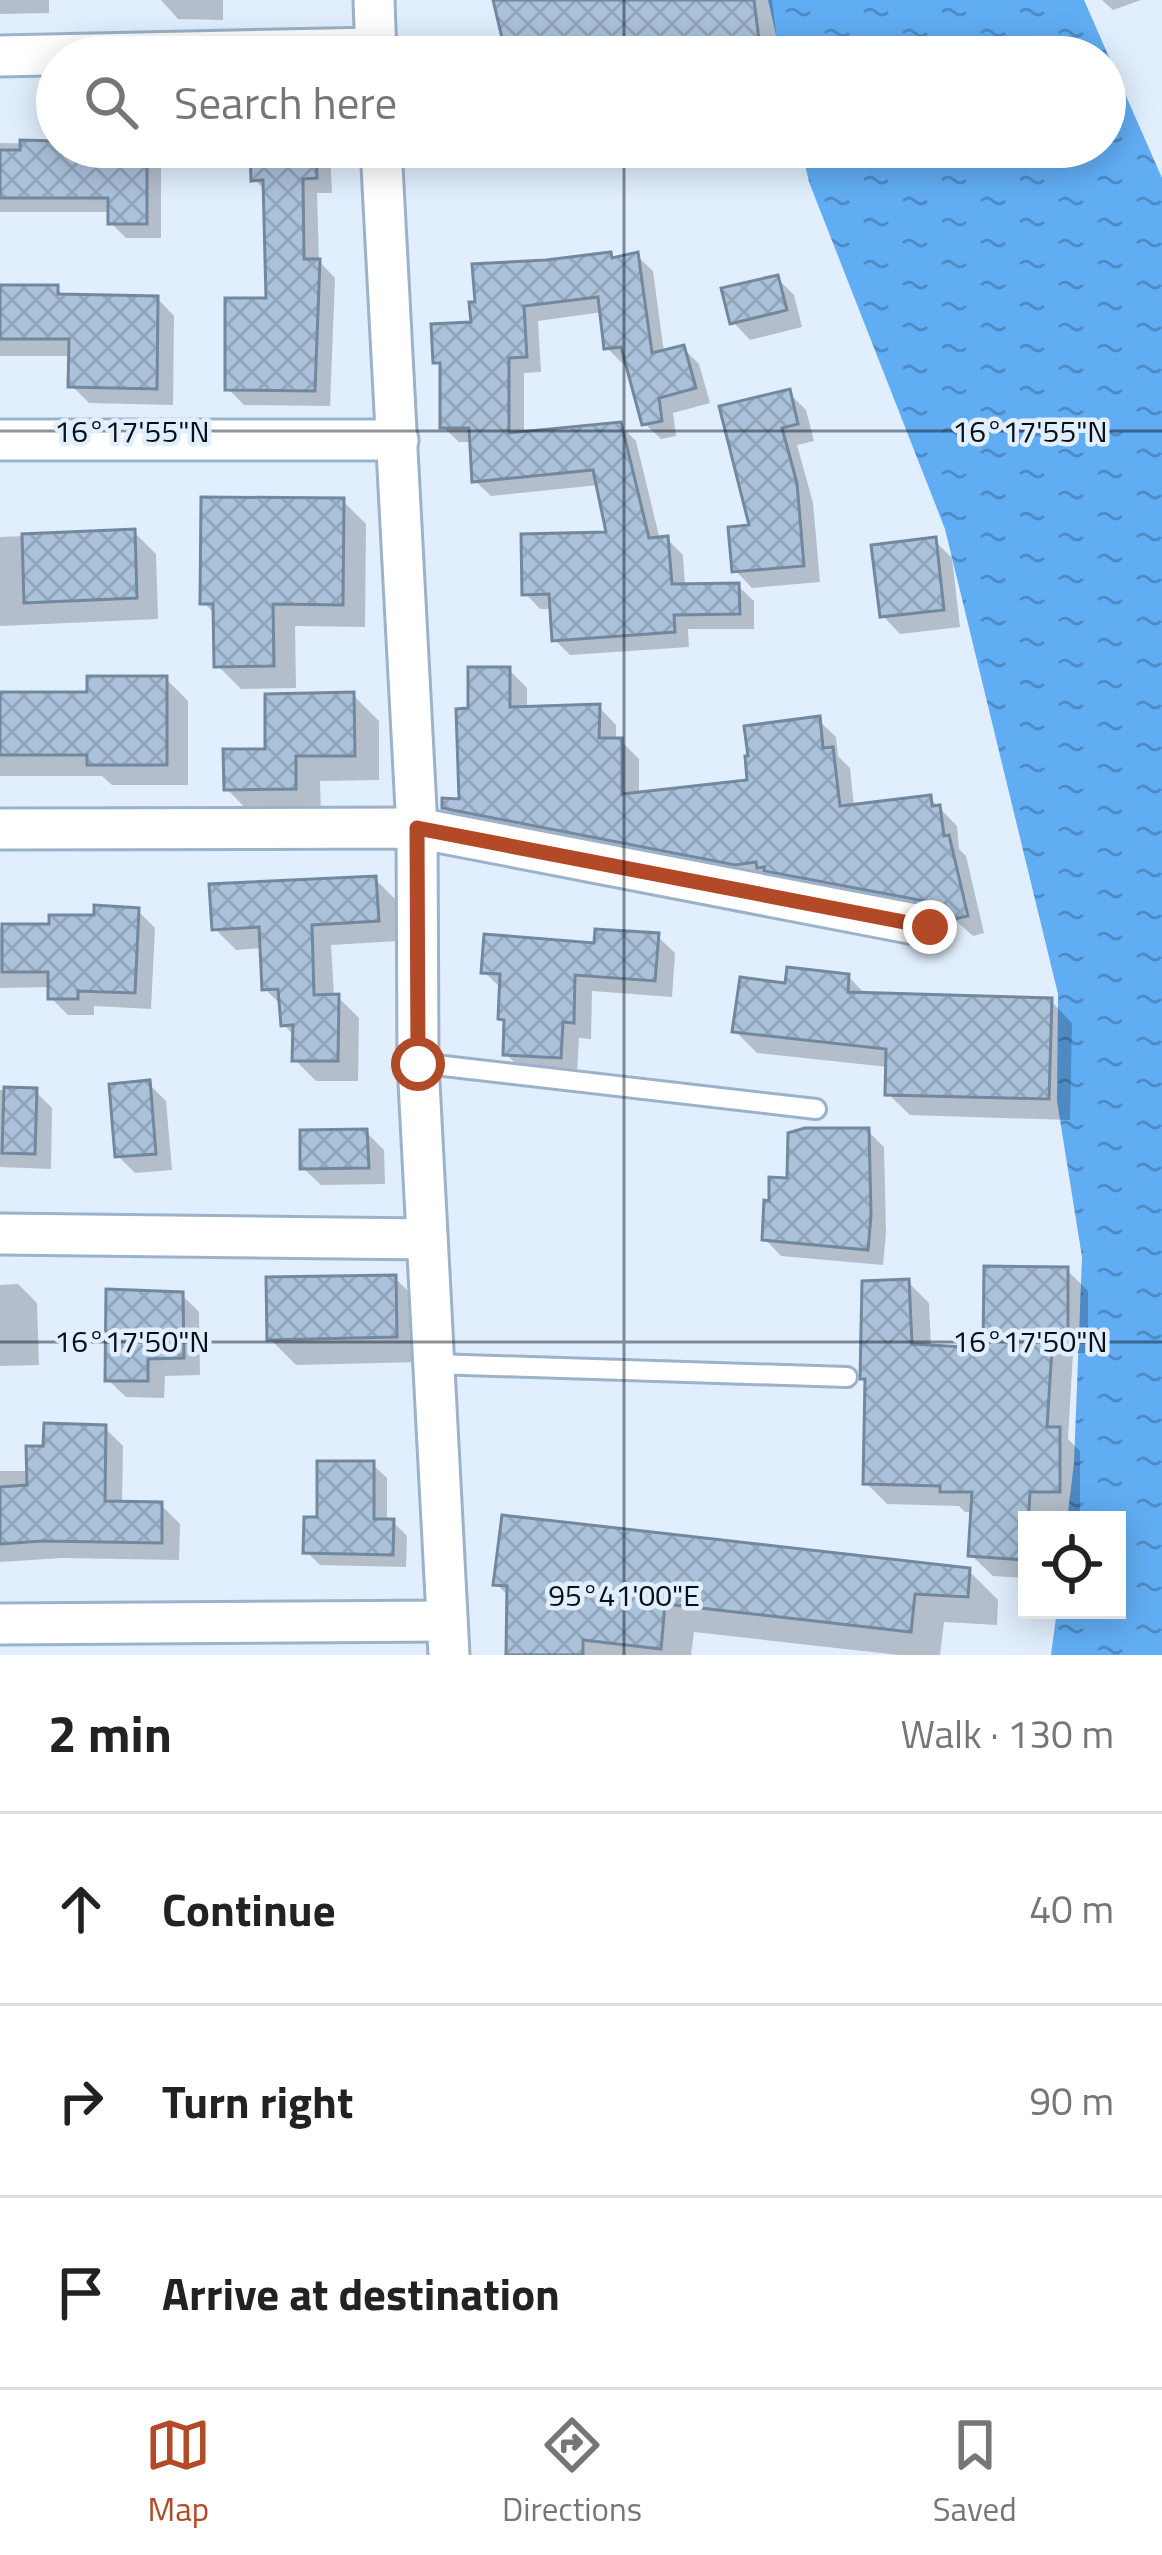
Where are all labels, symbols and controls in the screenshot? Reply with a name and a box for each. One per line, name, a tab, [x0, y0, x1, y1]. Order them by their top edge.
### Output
search box	[36, 36, 1126, 168]
text: Search here	[174, 68, 397, 136]
icon: search	[78, 69, 144, 135]
text: 16°17'55"N	[54, 408, 210, 454]
text: 16°17'55"N	[952, 408, 1108, 454]
route end	[903, 900, 957, 954]
route start	[391, 1037, 445, 1091]
text: 16°17'50"N	[54, 1318, 210, 1364]
text: 16°17'50"N	[952, 1318, 1108, 1364]
map controls	[1018, 1511, 1126, 1619]
button: locate	[1018, 1511, 1126, 1619]
text: 95°41'00"E	[548, 1572, 700, 1618]
text: 2 min	[48, 1694, 172, 1772]
text: Walk · 130 m	[900, 1704, 1114, 1763]
text: Continue	[162, 1875, 336, 1943]
icon: ahead	[48, 1876, 114, 1942]
text: 40 m	[1029, 1879, 1114, 1938]
text: Turn right	[162, 2067, 353, 2135]
icon: right	[48, 2068, 114, 2134]
text: 90 m	[1029, 2071, 1114, 2130]
text: Arrive at destination	[162, 2259, 560, 2327]
icon: arrive	[48, 2260, 114, 2326]
tab: Map	[145, 2412, 211, 2534]
tab: Directions	[502, 2412, 642, 2534]
tab: Saved	[933, 2412, 1017, 2534]

